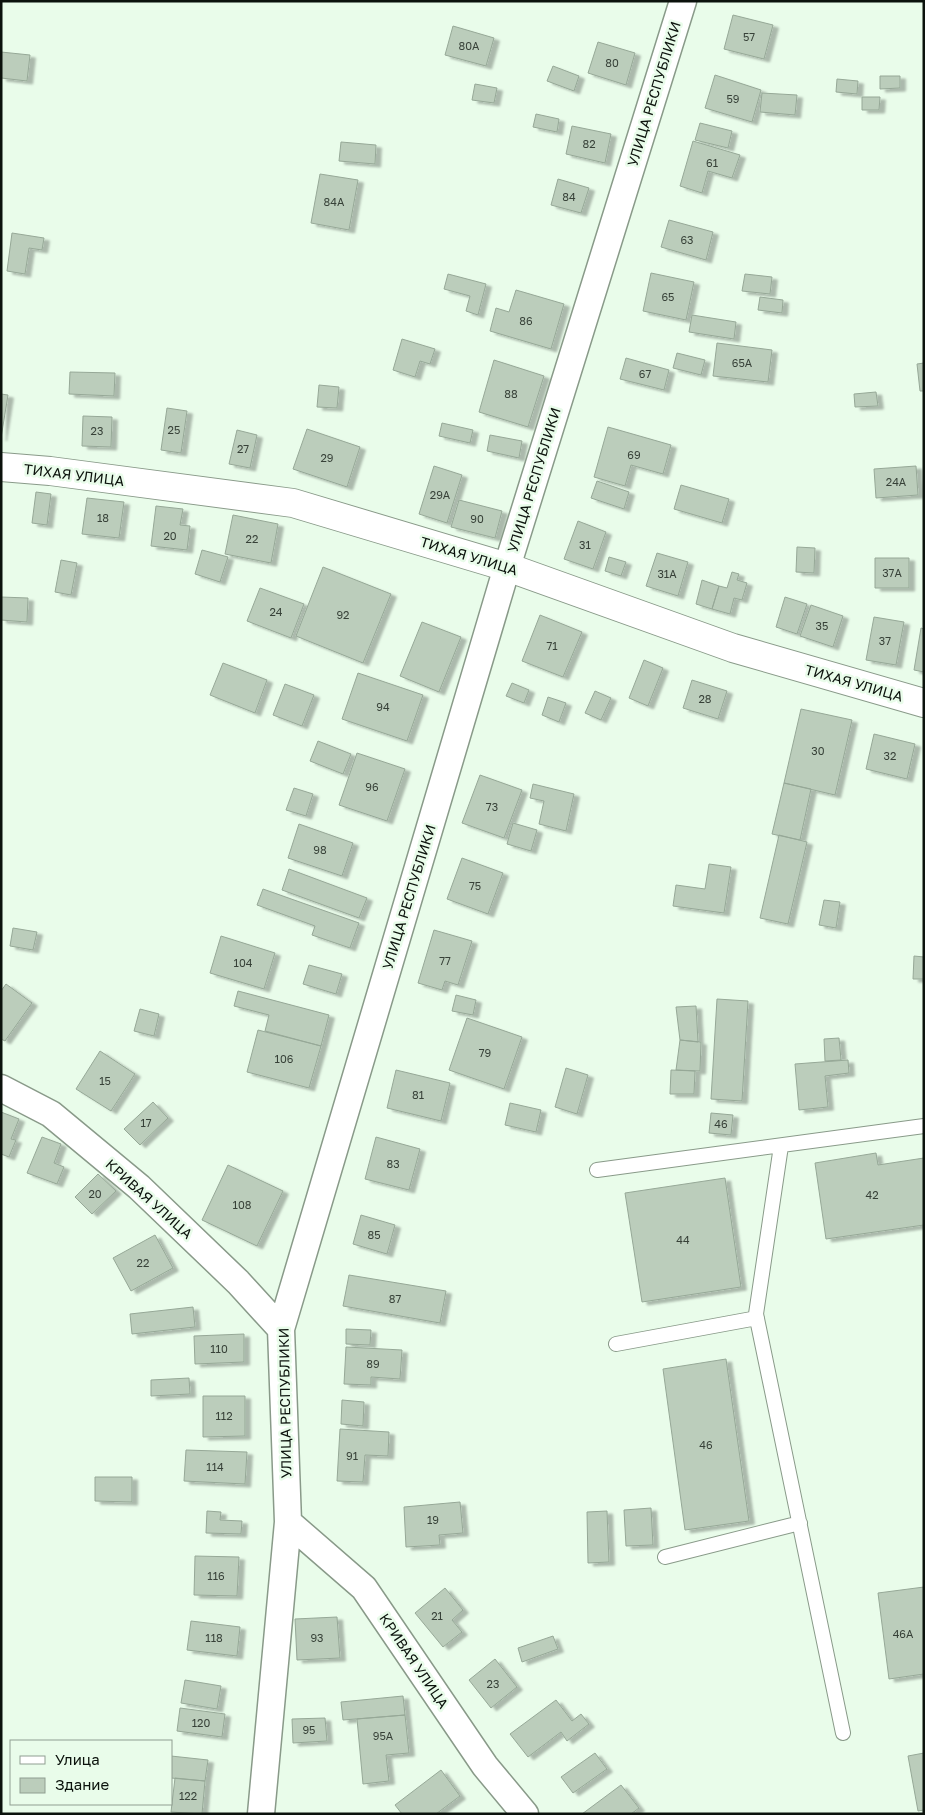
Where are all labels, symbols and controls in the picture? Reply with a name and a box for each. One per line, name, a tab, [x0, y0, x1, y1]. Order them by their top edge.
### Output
street label: УЛИЦА РЕСПУБЛИКИ	[623, 19, 684, 168]
house number: 57	[743, 30, 755, 43]
house number: 80А	[459, 39, 480, 52]
house number: 80	[605, 56, 619, 69]
house number: 59	[726, 92, 740, 105]
house number: 82	[582, 137, 596, 150]
house number: 61	[706, 156, 718, 169]
house number: 84	[562, 190, 576, 203]
house number: 84А	[324, 195, 345, 208]
house number: 63	[680, 233, 694, 246]
house number: 65	[661, 290, 675, 303]
house number: 86	[519, 314, 533, 327]
house number: 65А	[732, 356, 753, 369]
house number: 67	[639, 367, 651, 380]
house number: 88	[504, 387, 518, 400]
street label: УЛИЦА РЕСПУБЛИКИ	[503, 405, 564, 554]
house number: 25	[168, 423, 180, 436]
house number: 23	[91, 424, 103, 437]
house number: 27	[237, 442, 249, 455]
house number: 69	[627, 448, 641, 461]
house number: 29	[320, 451, 334, 464]
street label: ТИХАЯ УЛИЦА	[23, 460, 126, 489]
house number: 24А	[886, 475, 907, 488]
house number: 29А	[430, 488, 451, 501]
house number: 18	[97, 511, 109, 524]
house number: 90	[470, 512, 484, 525]
house number: 20	[163, 529, 177, 542]
house number: 22	[246, 532, 258, 545]
street label: ТИХАЯ УЛИЦА	[418, 533, 521, 579]
house number: 31	[579, 538, 591, 551]
house number: 37А	[882, 566, 902, 579]
house number: 31А	[657, 567, 677, 580]
house number: 24	[269, 605, 283, 618]
house number: 92	[336, 608, 350, 621]
house number: 35	[816, 619, 828, 632]
house number: 37	[879, 634, 891, 647]
house number: 71	[546, 639, 558, 652]
street label: ТИХАЯ УЛИЦА	[803, 660, 906, 705]
house number: 28	[698, 692, 712, 705]
house number: 94	[376, 700, 390, 713]
house number: 30	[811, 744, 825, 757]
house number: 32	[884, 749, 896, 762]
house number: 96	[365, 780, 379, 793]
house number: 73	[486, 800, 498, 813]
street label: УЛИЦА РЕСПУБЛИКИ	[378, 822, 439, 971]
house number: 98	[313, 843, 327, 856]
house number: 75	[469, 879, 481, 892]
house number: 77	[439, 954, 451, 967]
house number: 104	[234, 956, 253, 969]
house number: 79	[479, 1046, 491, 1059]
house number: 106	[275, 1052, 294, 1065]
house number: 15	[99, 1074, 111, 1087]
house number: 81	[412, 1088, 424, 1101]
house number: 17	[140, 1116, 152, 1129]
house number: 46	[714, 1117, 728, 1130]
street label: КРИВАЯ УЛИЦА	[102, 1155, 197, 1242]
house number: 83	[386, 1157, 400, 1170]
house number: 20	[88, 1187, 102, 1200]
house number: 42	[865, 1188, 879, 1201]
house number: 108	[233, 1198, 252, 1211]
house number: 85	[367, 1228, 381, 1241]
house number: 44	[676, 1233, 690, 1246]
house number: 22	[137, 1256, 149, 1269]
house number: 87	[389, 1292, 401, 1305]
street label: УЛИЦА РЕСПУБЛИКИ	[275, 1328, 294, 1478]
house number: 110	[210, 1342, 228, 1355]
house number: 89	[366, 1357, 380, 1370]
house number: 112	[215, 1409, 233, 1422]
house number: 46	[699, 1438, 713, 1451]
house number: 91	[346, 1449, 358, 1462]
house number: 114	[206, 1460, 224, 1473]
house number: 19	[427, 1513, 439, 1526]
house number: 116	[207, 1569, 225, 1582]
house number: 21	[431, 1609, 443, 1622]
street label: КРИВАЯ УЛИЦА	[376, 1610, 453, 1712]
house number: 46А	[893, 1627, 914, 1640]
house number: 118	[205, 1631, 223, 1644]
house number: 93	[310, 1631, 324, 1644]
house number: 23	[487, 1677, 499, 1690]
house number: 120	[192, 1716, 210, 1729]
house number: 95	[302, 1723, 316, 1736]
house number: 95А	[373, 1729, 394, 1742]
legend	[10, 1740, 172, 1805]
text: Улица	[55, 1750, 100, 1768]
text: Здание	[55, 1775, 109, 1793]
house number: 122	[179, 1789, 197, 1802]

